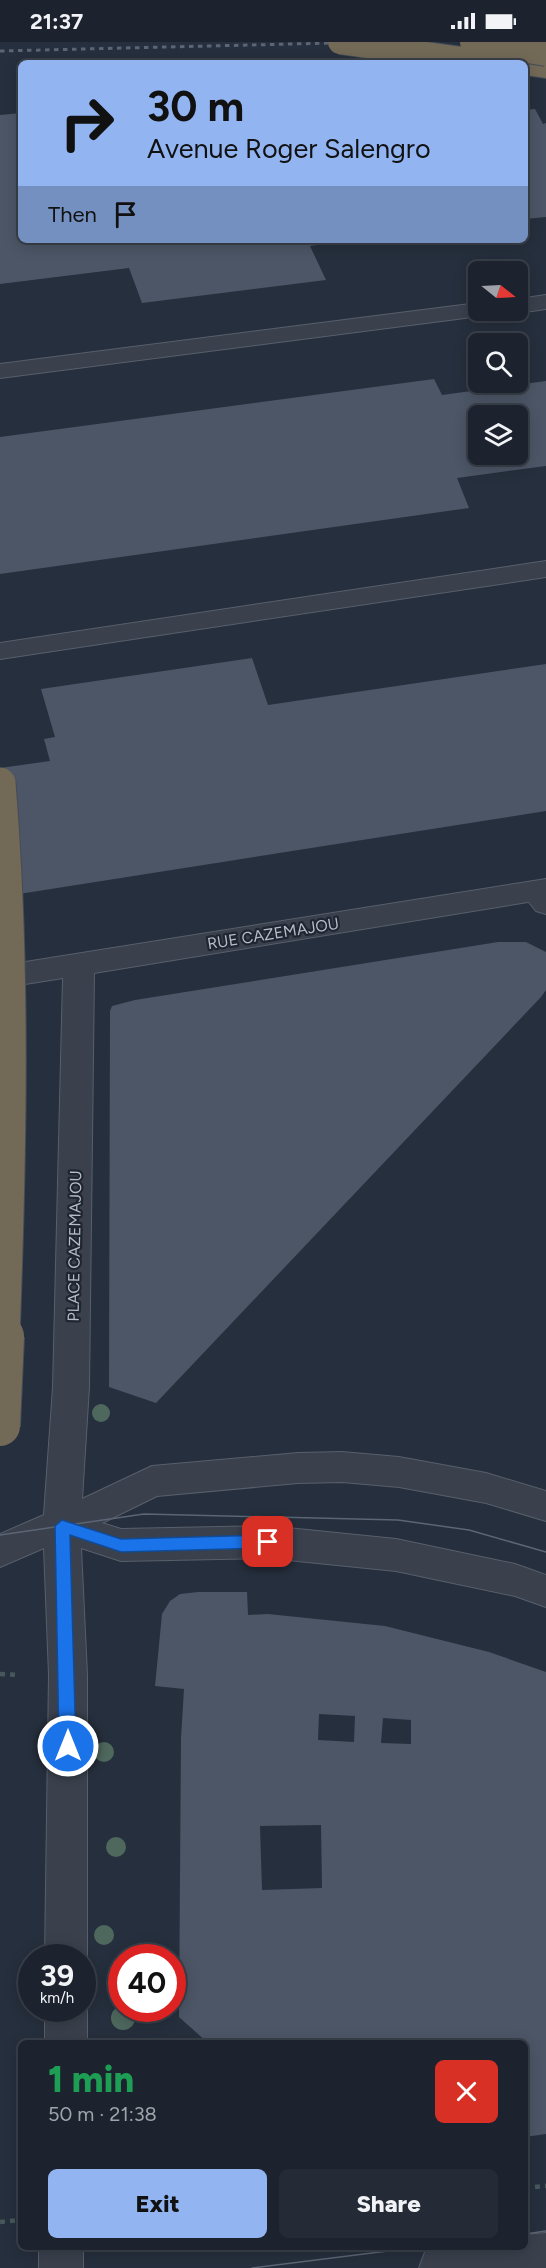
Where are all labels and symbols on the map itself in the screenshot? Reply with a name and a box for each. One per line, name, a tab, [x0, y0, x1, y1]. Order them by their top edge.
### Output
north arrow	[468, 261, 528, 321]
street label: RUE CAZEMAJOU	[206, 914, 340, 953]
street label: PLACE CAZEMAJOU	[64, 1170, 85, 1322]
pin	[242, 1516, 293, 1567]
position arrow	[36, 1714, 100, 1778]
speed limit sign: 40	[108, 1944, 186, 2022]

